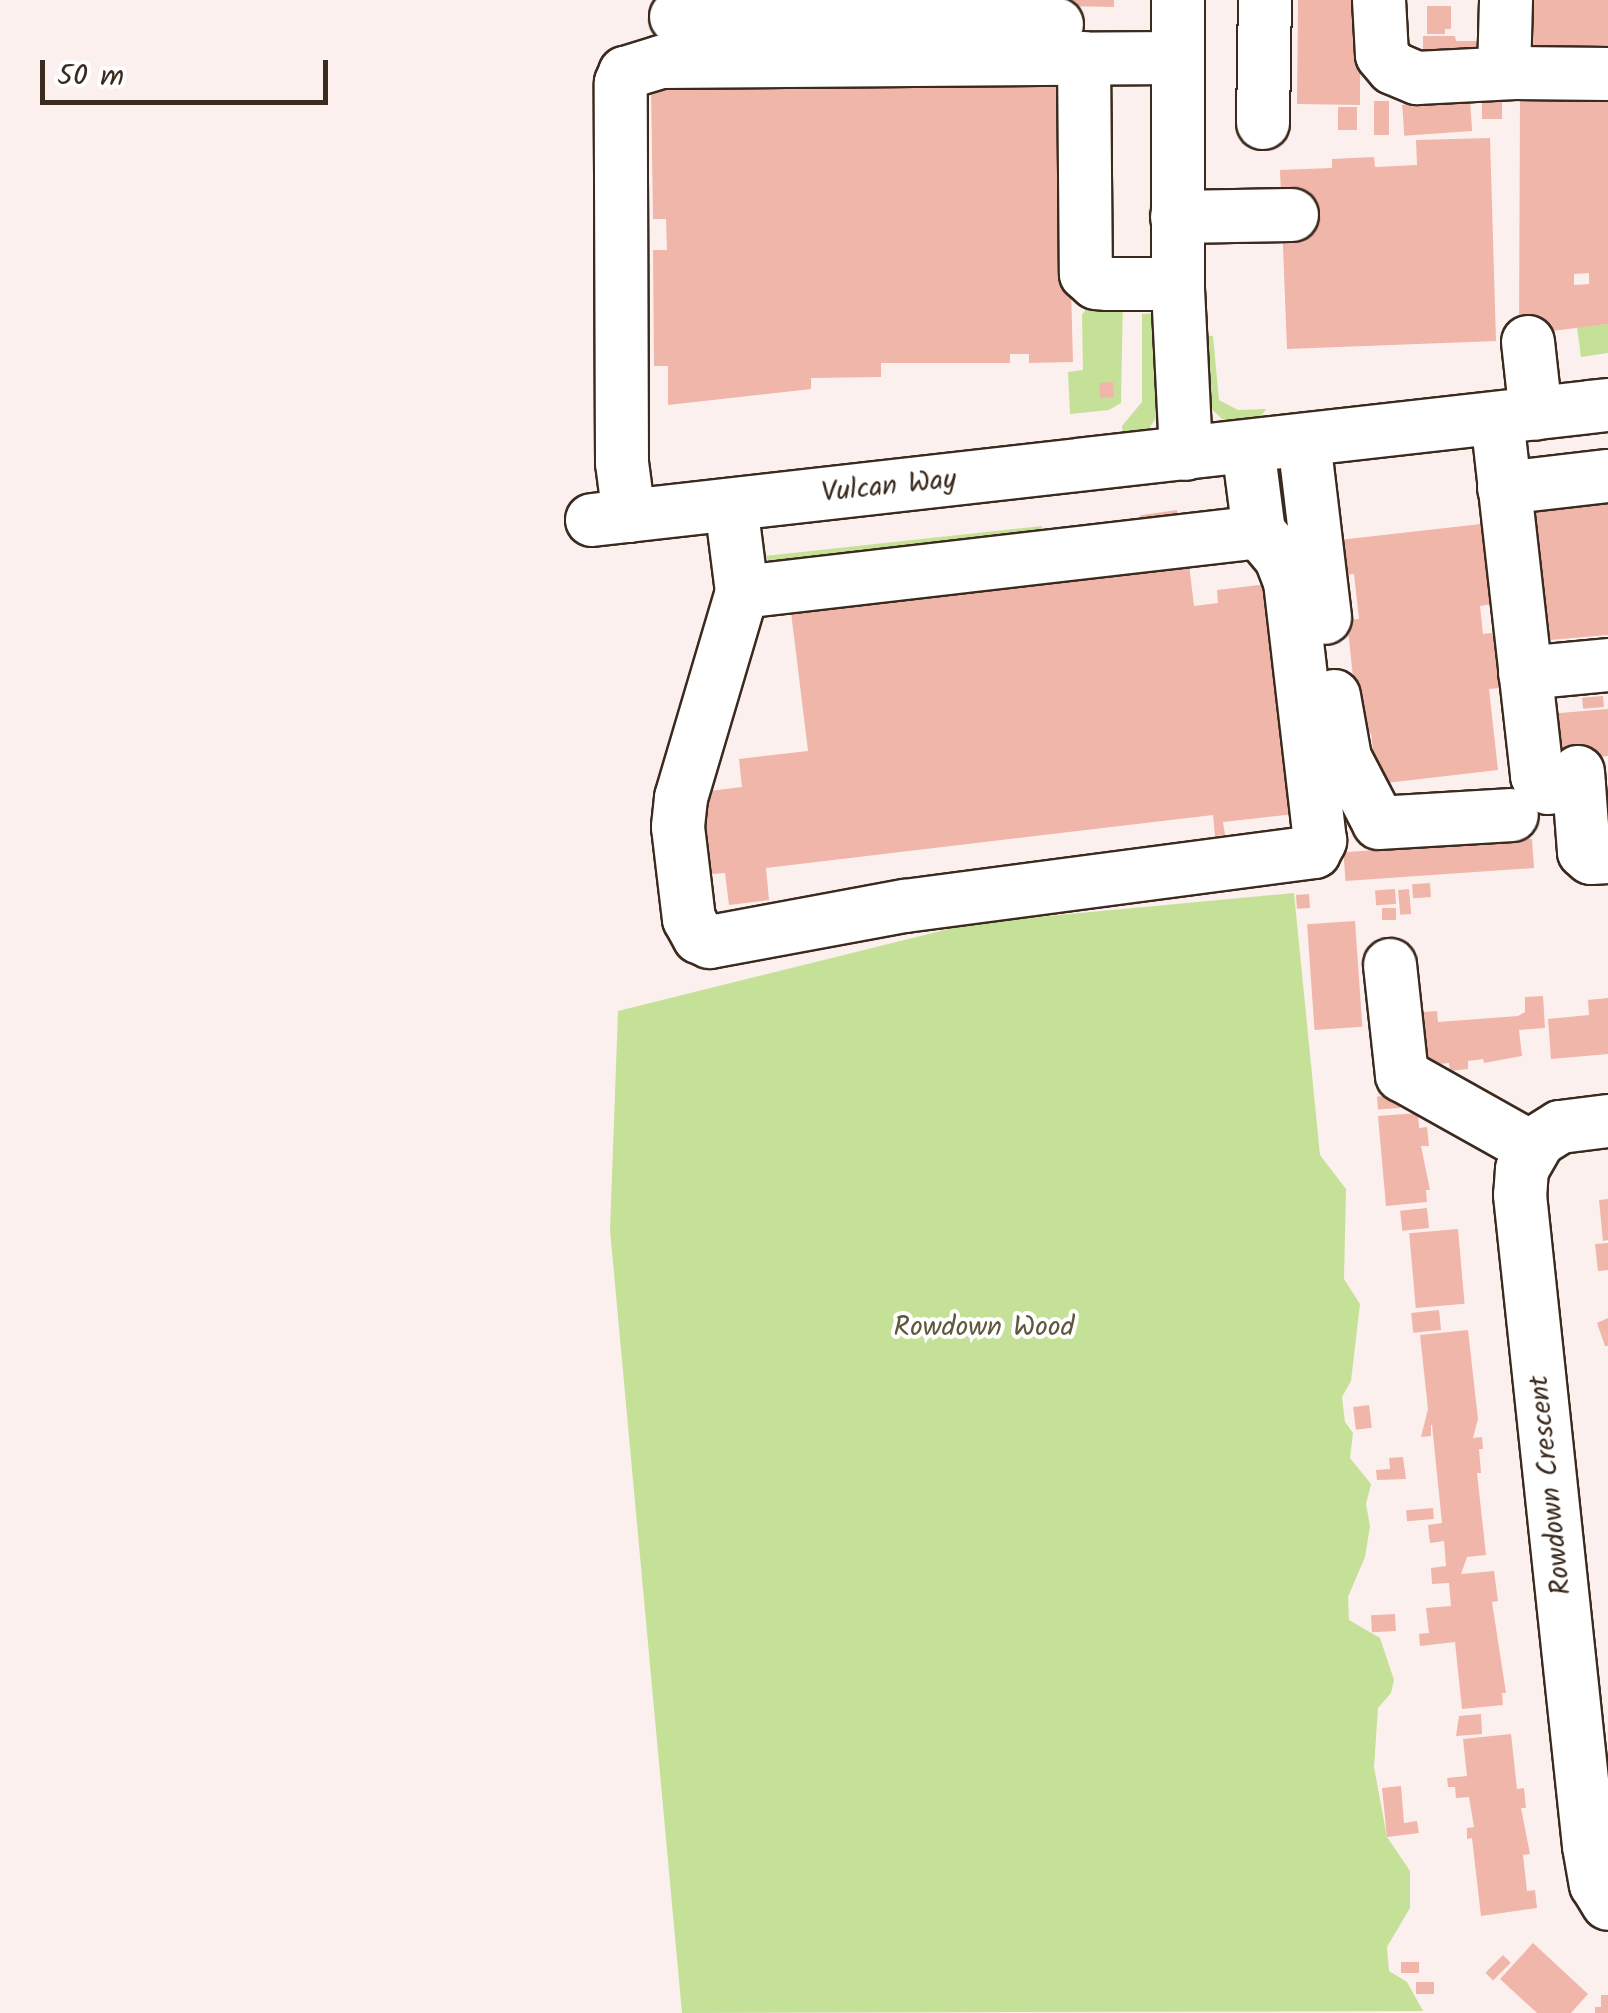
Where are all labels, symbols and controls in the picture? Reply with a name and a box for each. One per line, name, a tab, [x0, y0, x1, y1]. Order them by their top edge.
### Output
scale bar	[45, 40, 332, 102]
text: 50 m	[57, 53, 124, 101]
street label: Vulcan Way	[820, 463, 958, 511]
park label: Rowdown Wood	[894, 1311, 1074, 1345]
street label: Rowdown Crescent	[1523, 1373, 1579, 1597]

